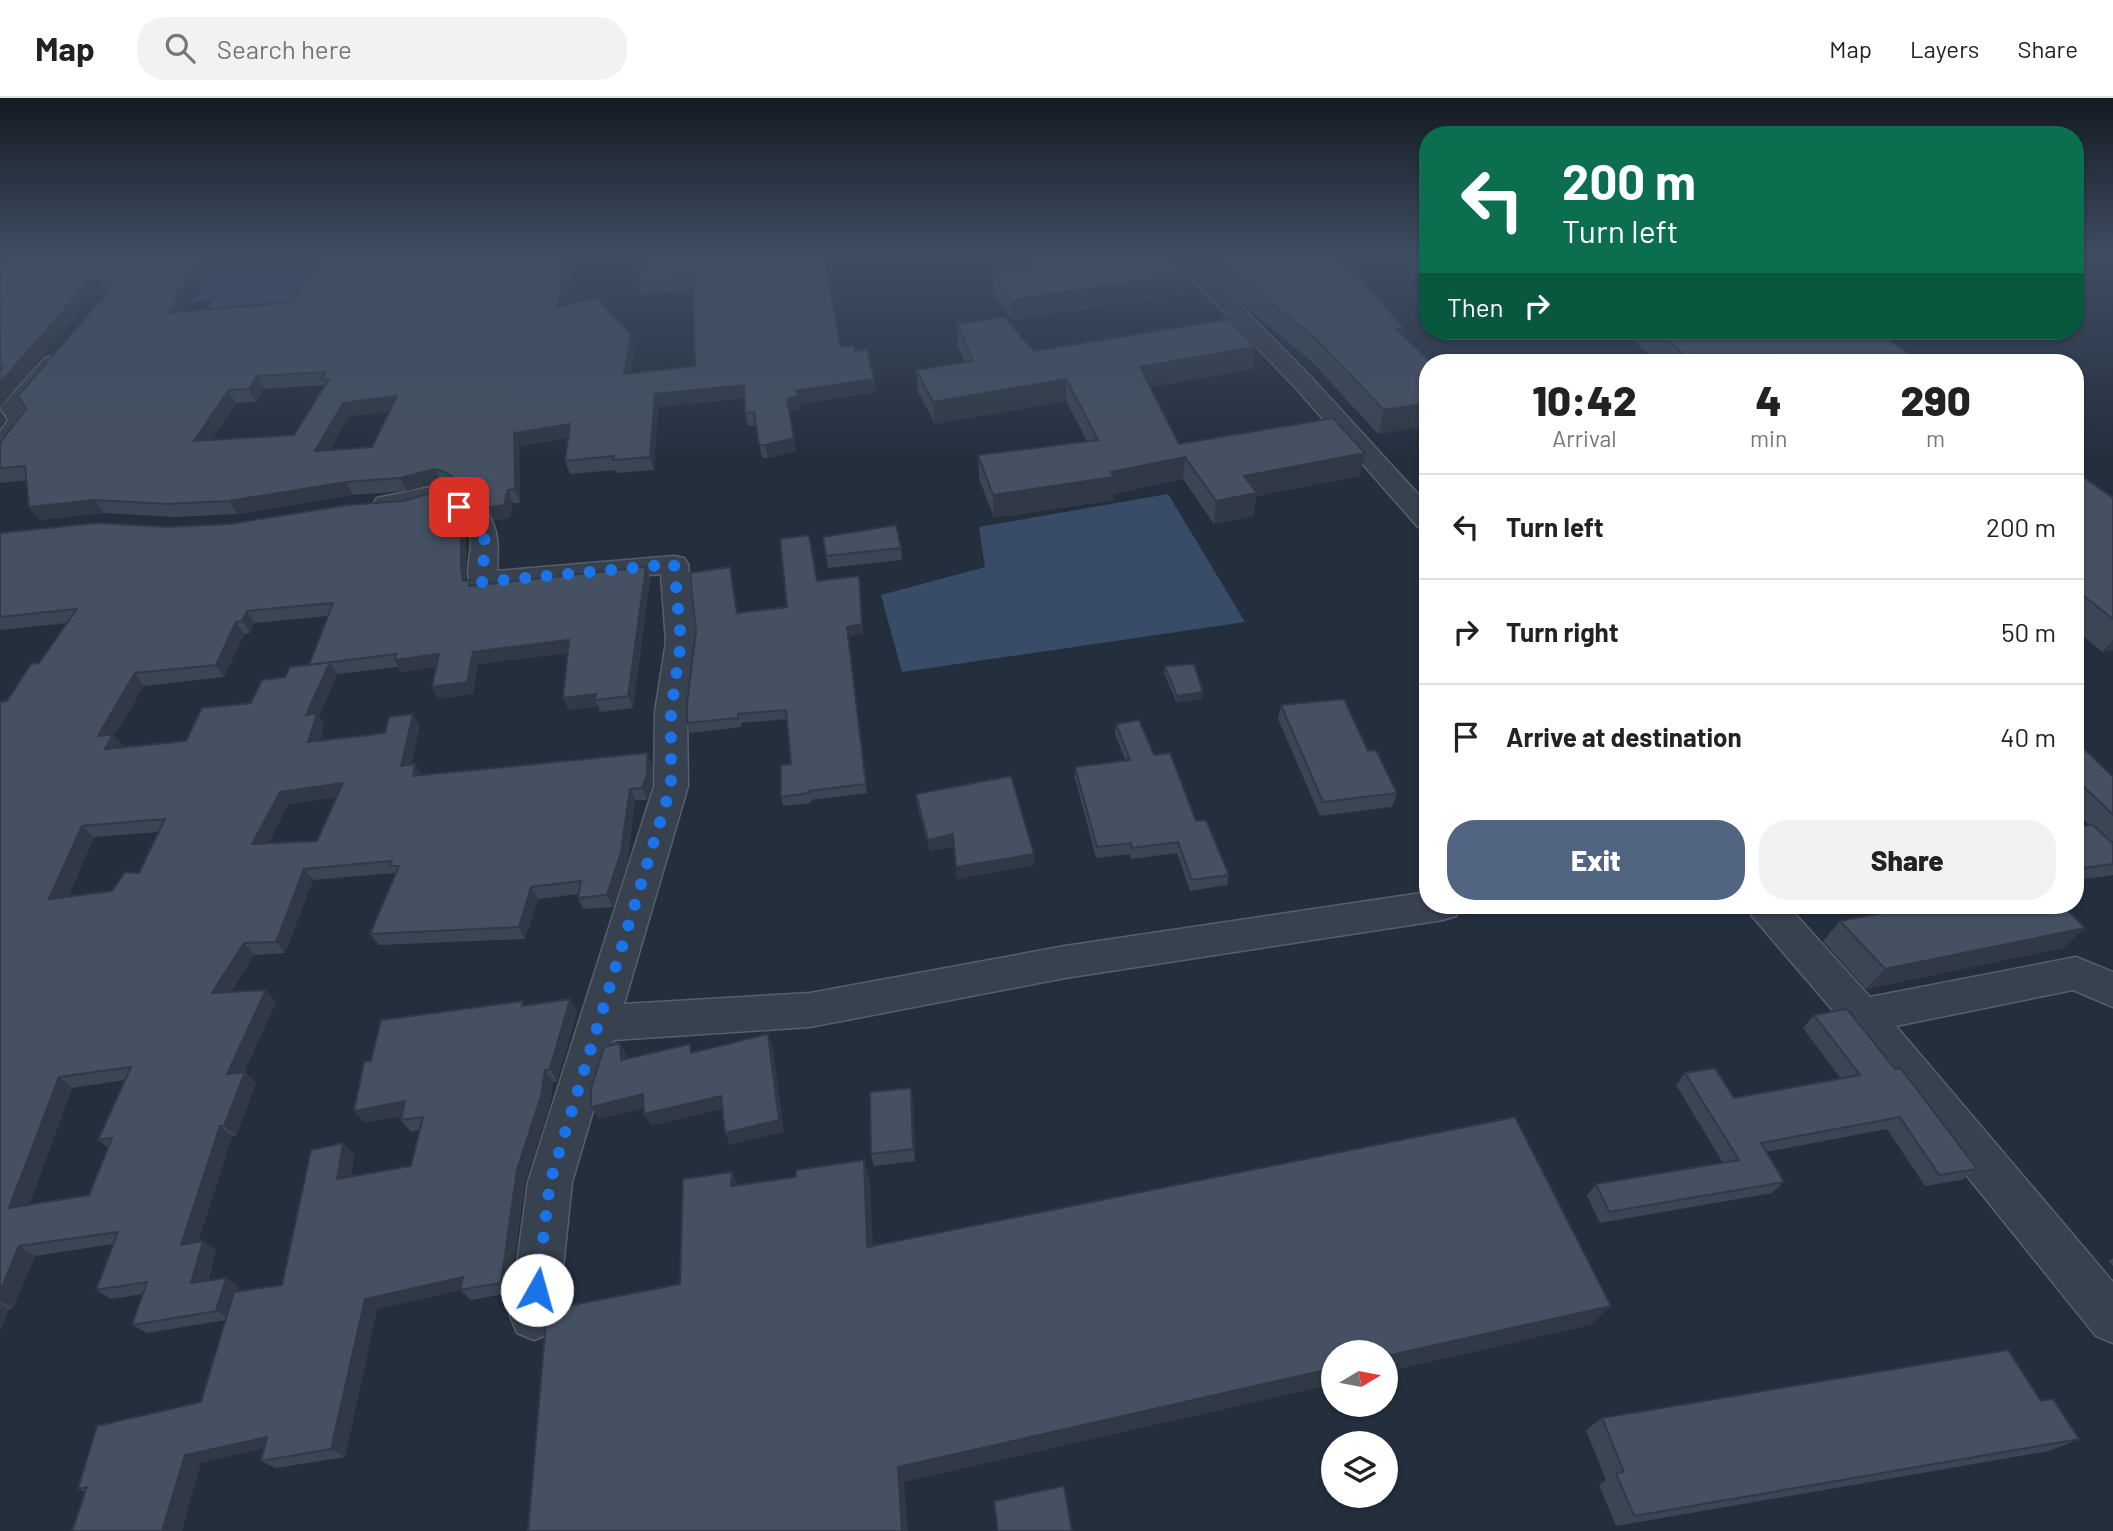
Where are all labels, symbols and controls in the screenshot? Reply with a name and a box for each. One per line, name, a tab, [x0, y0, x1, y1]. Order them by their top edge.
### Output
search box	[137, 17, 627, 80]
text: Map	[35, 28, 95, 68]
icon: search	[161, 29, 199, 67]
text: Search here	[217, 33, 352, 64]
text: Map	[1829, 34, 1872, 63]
text: Layers	[1910, 34, 1979, 63]
text: Share	[2017, 34, 2078, 63]
text: 200 m	[1562, 151, 1696, 210]
icon: left	[1447, 154, 1538, 245]
text: Turn left	[1562, 211, 1679, 249]
icon: right	[1518, 287, 1556, 325]
text: Then	[1447, 291, 1504, 322]
text: 10:42	[1532, 374, 1637, 424]
text: 4	[1756, 374, 1782, 424]
text: 290	[1900, 374, 1971, 424]
text: Arrival	[1552, 424, 1617, 452]
text: min	[1750, 424, 1787, 452]
text: m	[1926, 424, 1945, 452]
pin	[429, 477, 489, 537]
icon: arrive	[440, 488, 478, 526]
icon: left	[1447, 508, 1485, 546]
text: Turn left	[1506, 511, 1604, 542]
text: 200 m	[1986, 511, 2056, 542]
icon: right	[1447, 613, 1485, 651]
text: Turn right	[1506, 616, 1619, 647]
text: 50 m	[2001, 616, 2056, 647]
icon: arrive	[1447, 718, 1485, 756]
text: Arrive at destination	[1506, 721, 1742, 752]
text: 40 m	[2000, 721, 2056, 752]
button: Exit	[1447, 820, 1745, 900]
button: Share	[1759, 820, 2056, 900]
position arrow	[500, 1253, 574, 1327]
north arrow	[1321, 1340, 1398, 1418]
map controls	[1321, 1340, 1398, 1508]
button: layers	[1321, 1431, 1398, 1508]

